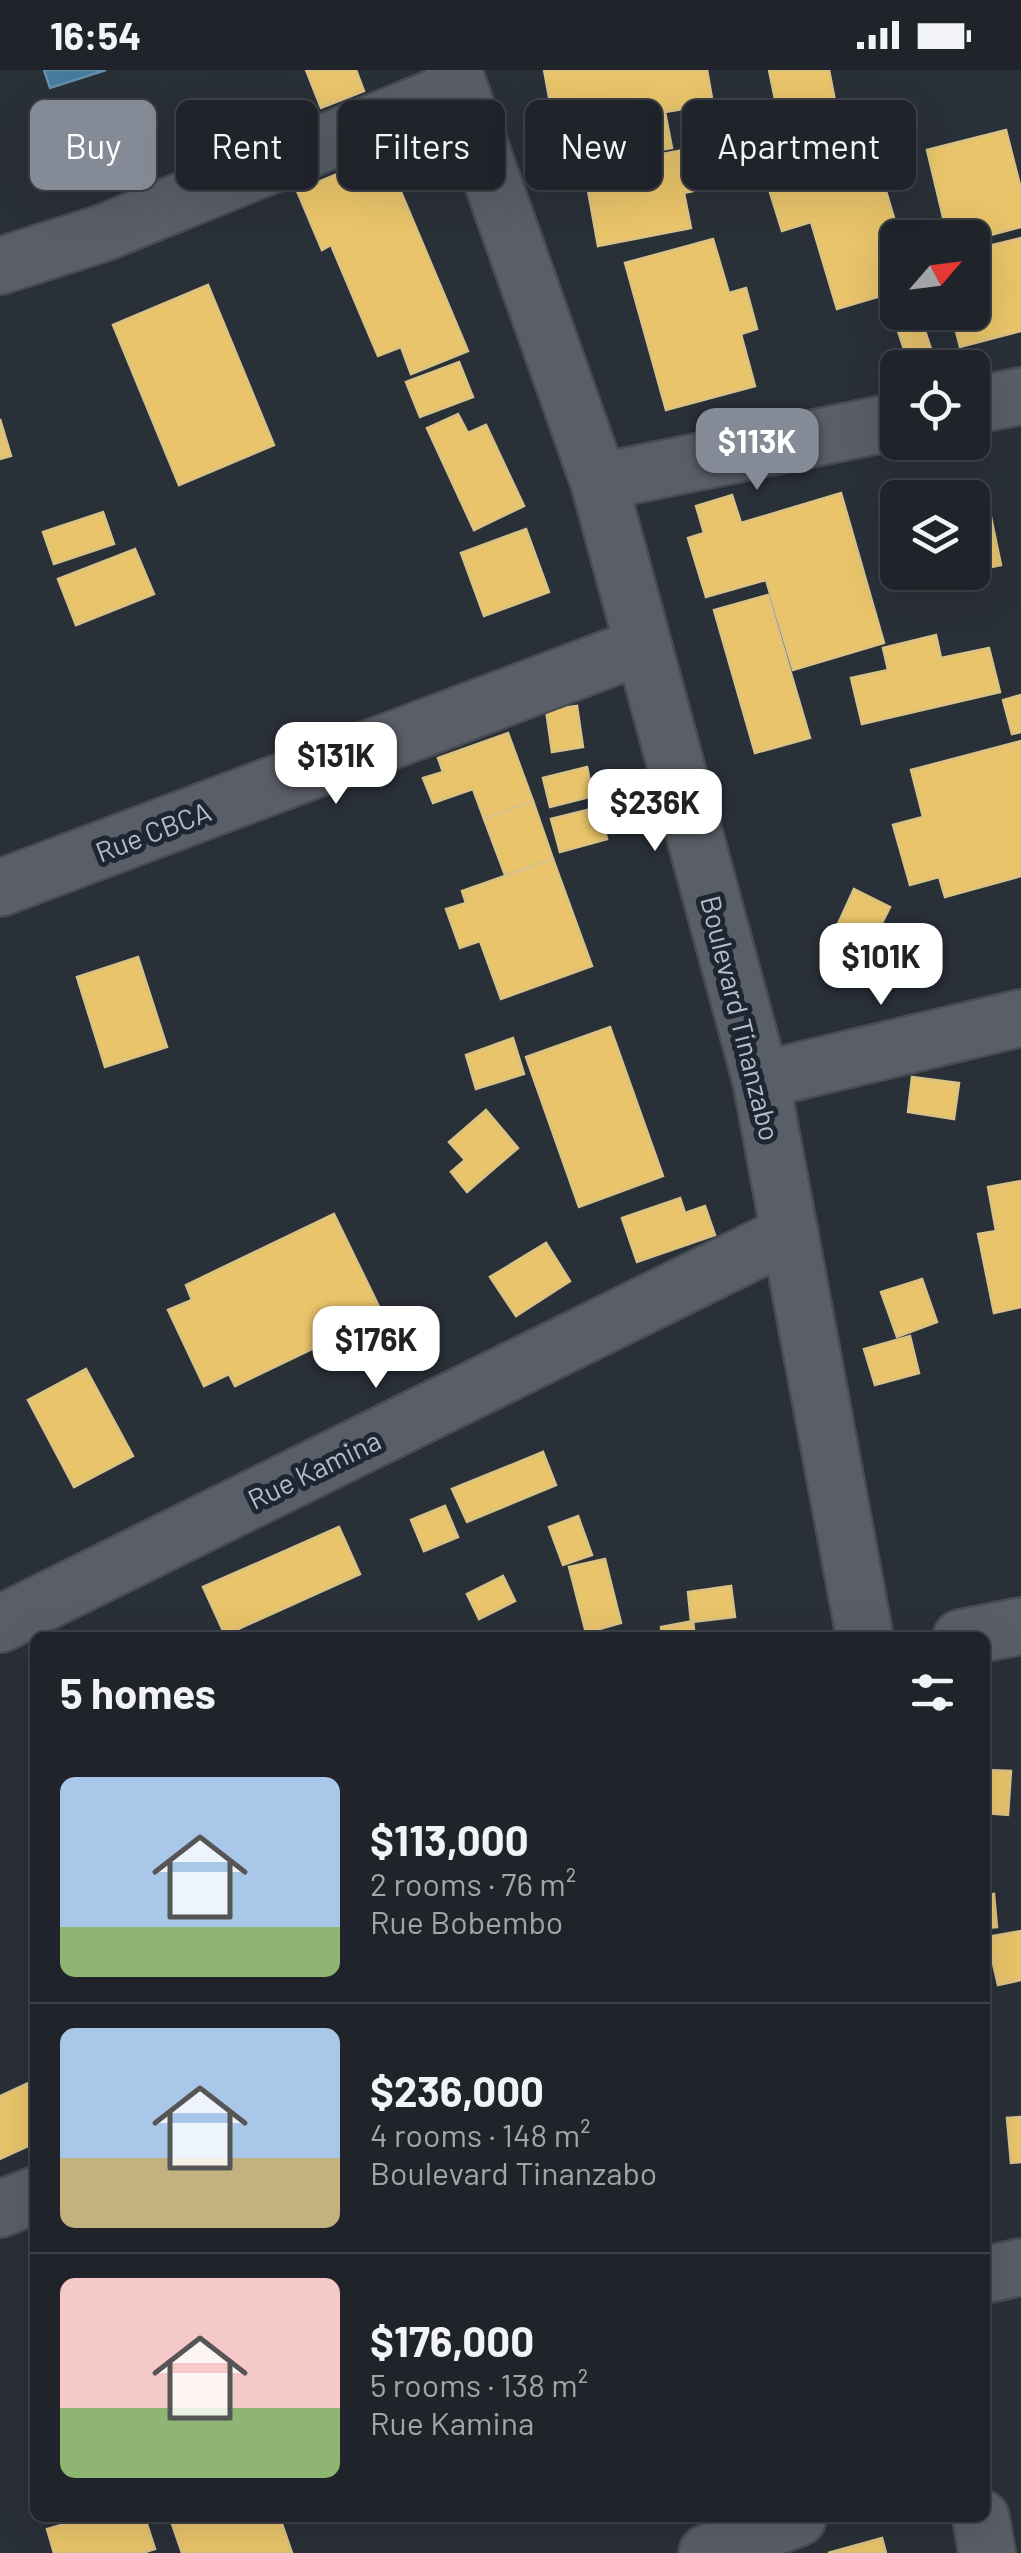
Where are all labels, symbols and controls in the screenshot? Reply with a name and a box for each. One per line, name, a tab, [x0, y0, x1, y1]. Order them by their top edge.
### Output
text: 16:54	[50, 12, 141, 58]
chip: Buy	[30, 100, 156, 190]
chip: Rent	[176, 100, 318, 190]
chip: Filters	[338, 100, 505, 190]
chip: New	[525, 100, 662, 190]
chip: Apartment	[682, 100, 916, 190]
north arrow	[880, 220, 990, 330]
map controls	[880, 220, 990, 590]
button: locate	[880, 350, 990, 460]
pin: $113K	[687, 408, 827, 493]
text: $113K	[718, 421, 796, 459]
button: layers	[880, 480, 990, 590]
pin: $131K	[266, 722, 406, 807]
text: $131K	[297, 735, 375, 773]
pin: $236K	[585, 769, 725, 854]
text: $236K	[610, 782, 700, 820]
street label: Rue CBCA	[90, 793, 216, 869]
street label: Boulevard Tinanzabo	[694, 892, 788, 1144]
pin: $101K	[811, 923, 951, 1008]
text: $101K	[842, 936, 920, 974]
pin: $176K	[306, 1306, 446, 1391]
text: $176K	[335, 1319, 417, 1357]
street label: Rue Kamina	[242, 1422, 386, 1516]
icon: filters	[905, 1665, 960, 1720]
text: 5 homes	[60, 1667, 216, 1717]
text: $113,000	[370, 1814, 529, 1864]
icon: home	[140, 1817, 260, 1937]
text: 2 rooms · 76 m²	[370, 1864, 576, 1902]
text: Rue Bobembo	[370, 1902, 563, 1940]
text: $236,000	[370, 2065, 544, 2115]
icon: home	[140, 2068, 260, 2188]
text: 4 rooms · 148 m²	[370, 2115, 591, 2153]
text: Boulevard Tinanzabo	[370, 2153, 657, 2191]
text: $176,000	[370, 2315, 534, 2365]
icon: home	[140, 2318, 260, 2438]
text: 5 rooms · 138 m²	[370, 2365, 588, 2403]
text: Rue Kamina	[370, 2403, 534, 2441]

